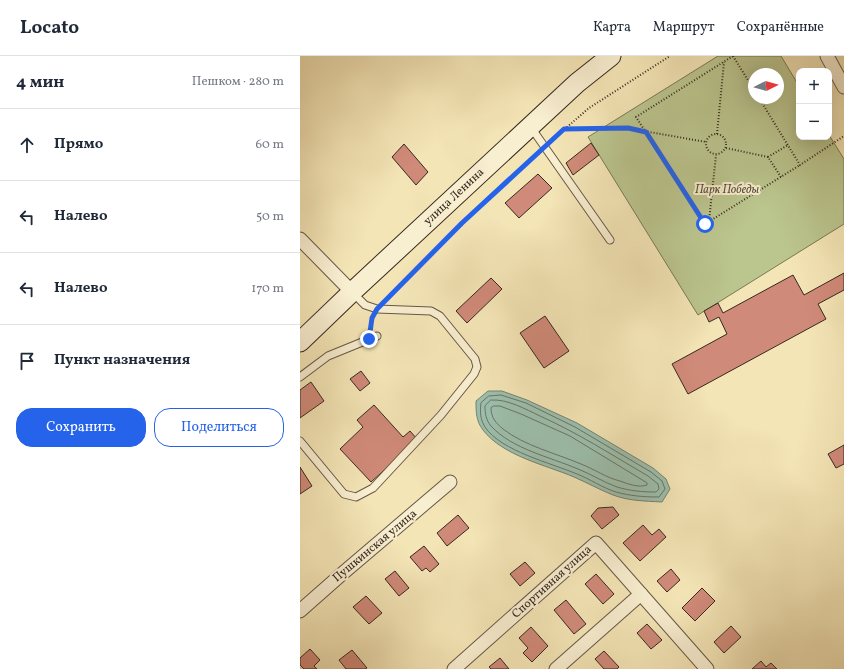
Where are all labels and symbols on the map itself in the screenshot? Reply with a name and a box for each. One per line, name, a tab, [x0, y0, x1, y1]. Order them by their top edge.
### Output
north arrow	[748, 68, 784, 104]
street label: улица Ленина	[420, 165, 488, 229]
park label: Парк Победы	[695, 182, 759, 198]
route start	[696, 215, 714, 233]
route end	[360, 330, 378, 348]
street label: Пушкинская улица	[329, 506, 421, 586]
street label: Спортивная улица	[509, 542, 595, 622]

